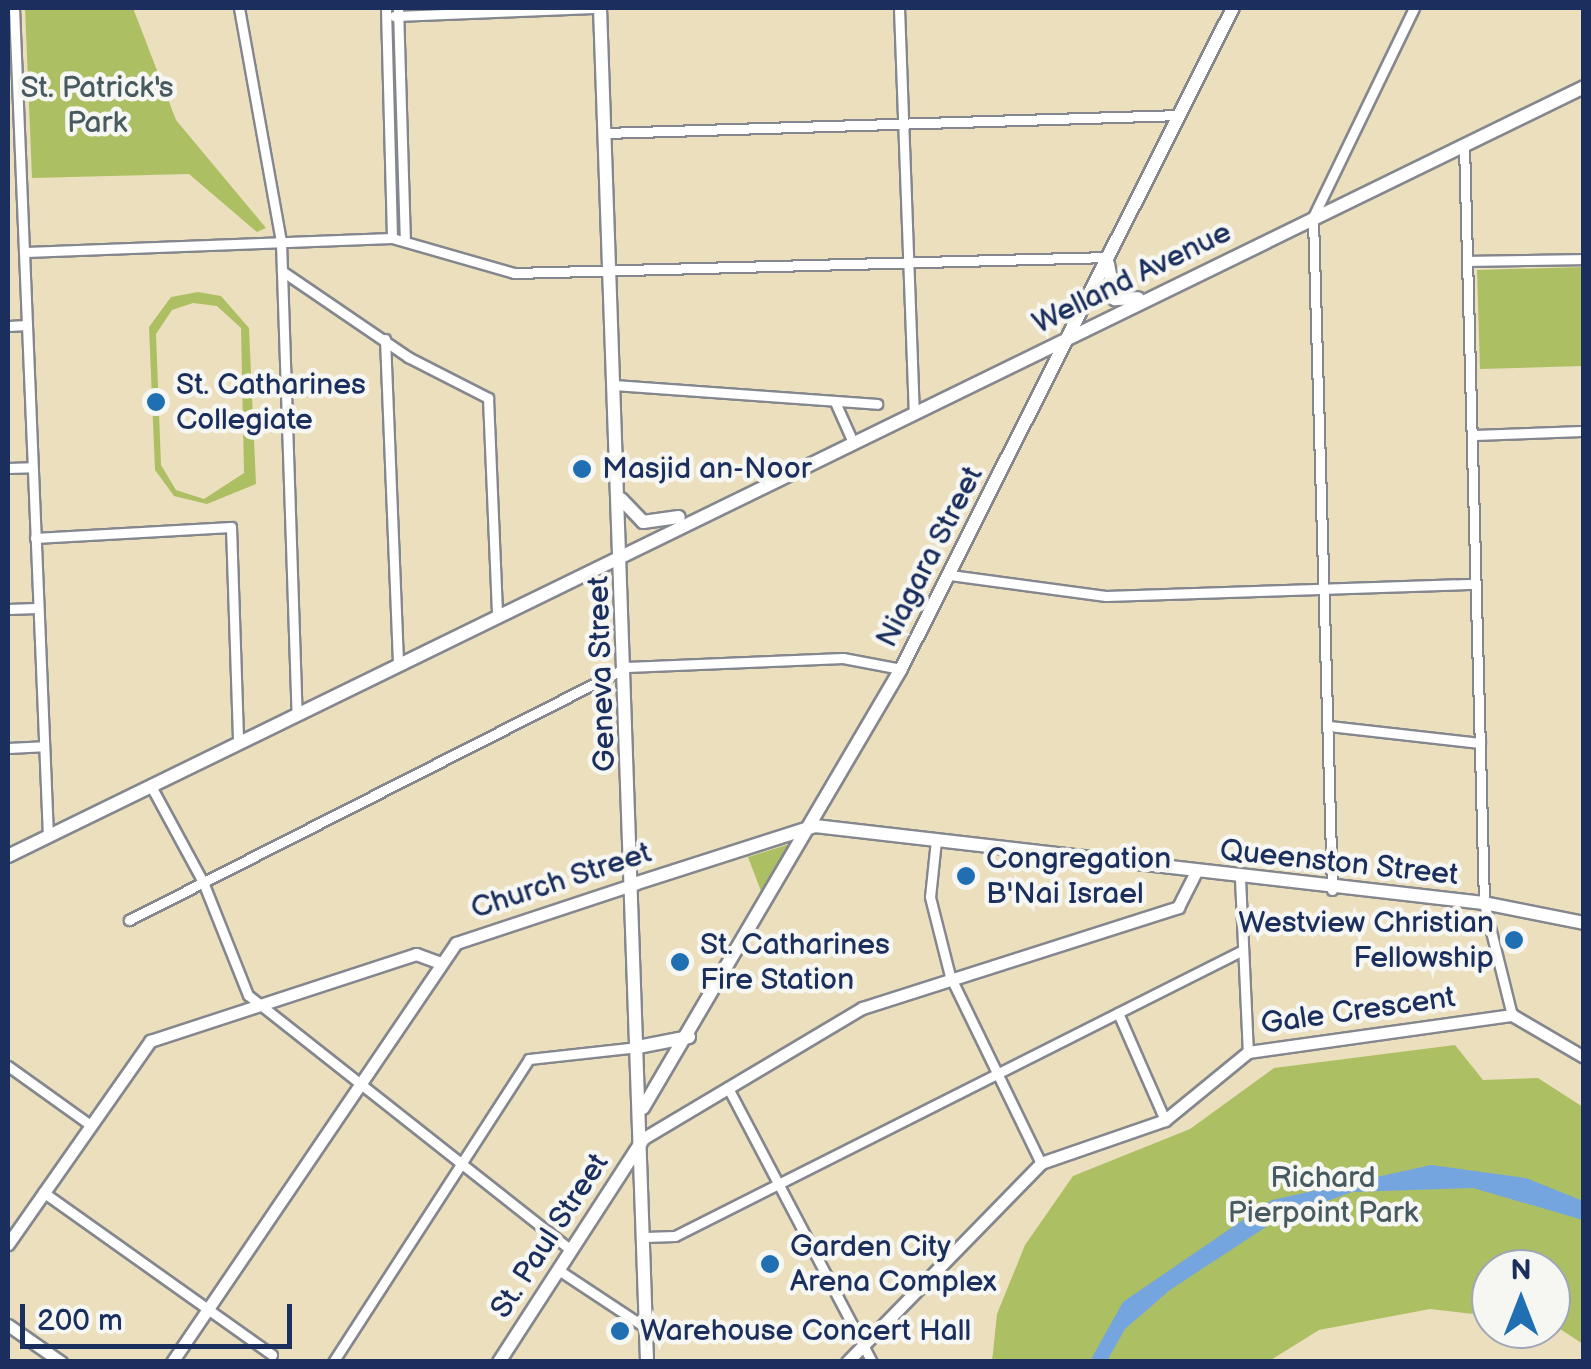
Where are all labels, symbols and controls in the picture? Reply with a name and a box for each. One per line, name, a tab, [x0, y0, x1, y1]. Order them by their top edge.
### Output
park label: St. Patrick's Park	[20, 70, 174, 140]
street label: Welland Avenue	[1027, 214, 1237, 342]
place label: St. Catharines Collegiate	[176, 367, 366, 438]
marker: St. Catharines Collegiate	[145, 391, 167, 413]
place label: Masjid an-Noor	[602, 451, 812, 487]
marker: Masjid an-Noor	[571, 458, 593, 480]
street label: Niagara Street	[869, 460, 991, 654]
street label: Geneva Street	[581, 575, 623, 773]
street label: Queenston Street	[1218, 833, 1460, 893]
street label: Church Street	[466, 835, 656, 927]
place label: Congregation B'Nai Israel	[986, 841, 1171, 912]
marker: Congregation B'Nai Israel	[955, 865, 977, 887]
place label: Westview Christian Fellowship	[1238, 905, 1494, 976]
place label: St. Catharines Fire Station	[700, 927, 890, 998]
marker: Westview Christian Fellowship	[1503, 929, 1525, 951]
marker: St. Catharines Fire Station	[669, 951, 691, 973]
street label: Gale Crescent	[1258, 980, 1458, 1042]
street label: St. Paul Street	[483, 1147, 617, 1325]
park label: Richard Pierpoint Park	[1228, 1160, 1418, 1230]
place label: Garden City Arena Complex	[790, 1229, 997, 1300]
north arrow	[1471, 1249, 1571, 1349]
marker: Garden City Arena Complex	[759, 1253, 781, 1275]
text: N	[1510, 1254, 1532, 1287]
scale bar	[25, 1284, 298, 1346]
text: 200 m	[37, 1303, 123, 1339]
place label: Warehouse Concert Hall	[640, 1313, 971, 1349]
marker: Warehouse Concert Hall	[609, 1320, 631, 1342]

